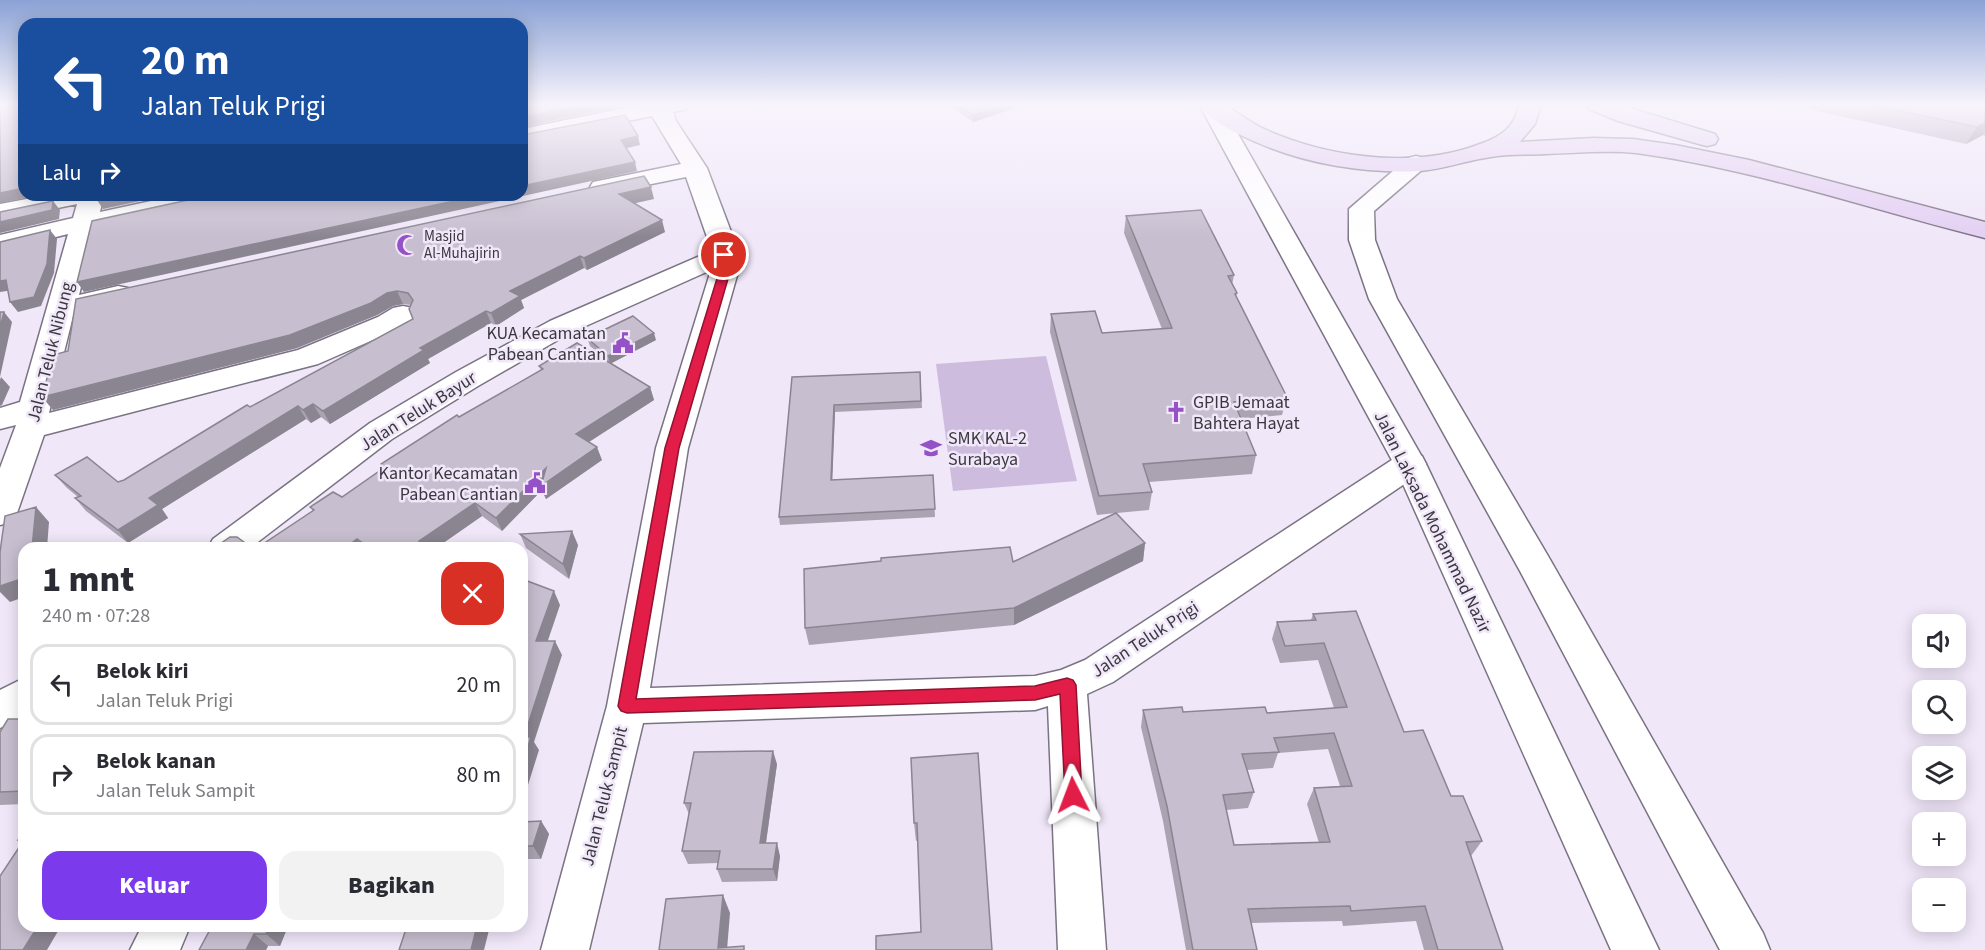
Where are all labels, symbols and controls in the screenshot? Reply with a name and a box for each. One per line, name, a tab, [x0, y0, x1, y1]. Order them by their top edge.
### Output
text: 20 m	[141, 31, 230, 91]
icon: left	[42, 42, 120, 120]
text: Jalan Teluk Prigi	[141, 87, 326, 126]
icon: right	[93, 156, 126, 189]
text: Lalu	[42, 157, 81, 189]
place label: Masjid Al-Muhajirin	[424, 226, 500, 264]
pin	[698, 229, 749, 280]
mosque icon: Masjid Al-Muhajirin	[395, 233, 419, 257]
icon: arrive	[707, 238, 740, 271]
street label: Jalan Teluk Nibung	[21, 279, 80, 425]
place label: KUA Kecamatan Pabean Cantian	[486, 321, 606, 367]
public building icon: KUA Kecamatan Pabean Cantian	[611, 331, 635, 355]
street label: Jalan Teluk Bayur	[355, 365, 482, 457]
place label: GPIB Jemaat Bahtera Hayat	[1193, 390, 1299, 436]
church icon: GPIB Jemaat Bahtera Hayat	[1164, 400, 1188, 424]
street label: Jalan Laksada Mohammad Nazir	[1368, 407, 1498, 638]
place label: SMK KAL-2 Surabaya	[948, 426, 1027, 472]
school or university icon: SMK KAL-2 Surabaya	[919, 436, 943, 460]
place label: Kantor Kecamatan Pabean Cantian	[379, 461, 518, 507]
public building icon: Kantor Kecamatan Pabean Cantian	[523, 471, 547, 495]
text: 1 mnt	[42, 554, 134, 605]
button: close	[441, 562, 504, 625]
street label: Jalan Teluk Prigi	[1087, 595, 1204, 684]
text: 240 m · 07:28	[42, 602, 150, 630]
map controls	[1912, 614, 1966, 932]
button: sound	[1912, 614, 1966, 668]
text: Belok kiri	[96, 655, 189, 687]
icon: left	[45, 668, 78, 701]
text: 20 m	[456, 669, 501, 701]
button: search	[1912, 680, 1966, 734]
text: Jalan Teluk Prigi	[96, 687, 233, 715]
street label: Jalan Teluk Sampit	[575, 724, 634, 869]
text: Belok kanan	[96, 745, 216, 777]
button: layers	[1912, 746, 1966, 800]
icon: right	[45, 758, 78, 791]
text: 80 m	[456, 759, 501, 791]
position arrow	[1041, 763, 1105, 827]
text: Jalan Teluk Sampit	[96, 777, 255, 805]
button: +	[1912, 812, 1966, 866]
button: Keluar	[42, 851, 267, 920]
button: Bagikan	[279, 851, 504, 920]
button: −	[1912, 878, 1966, 932]

